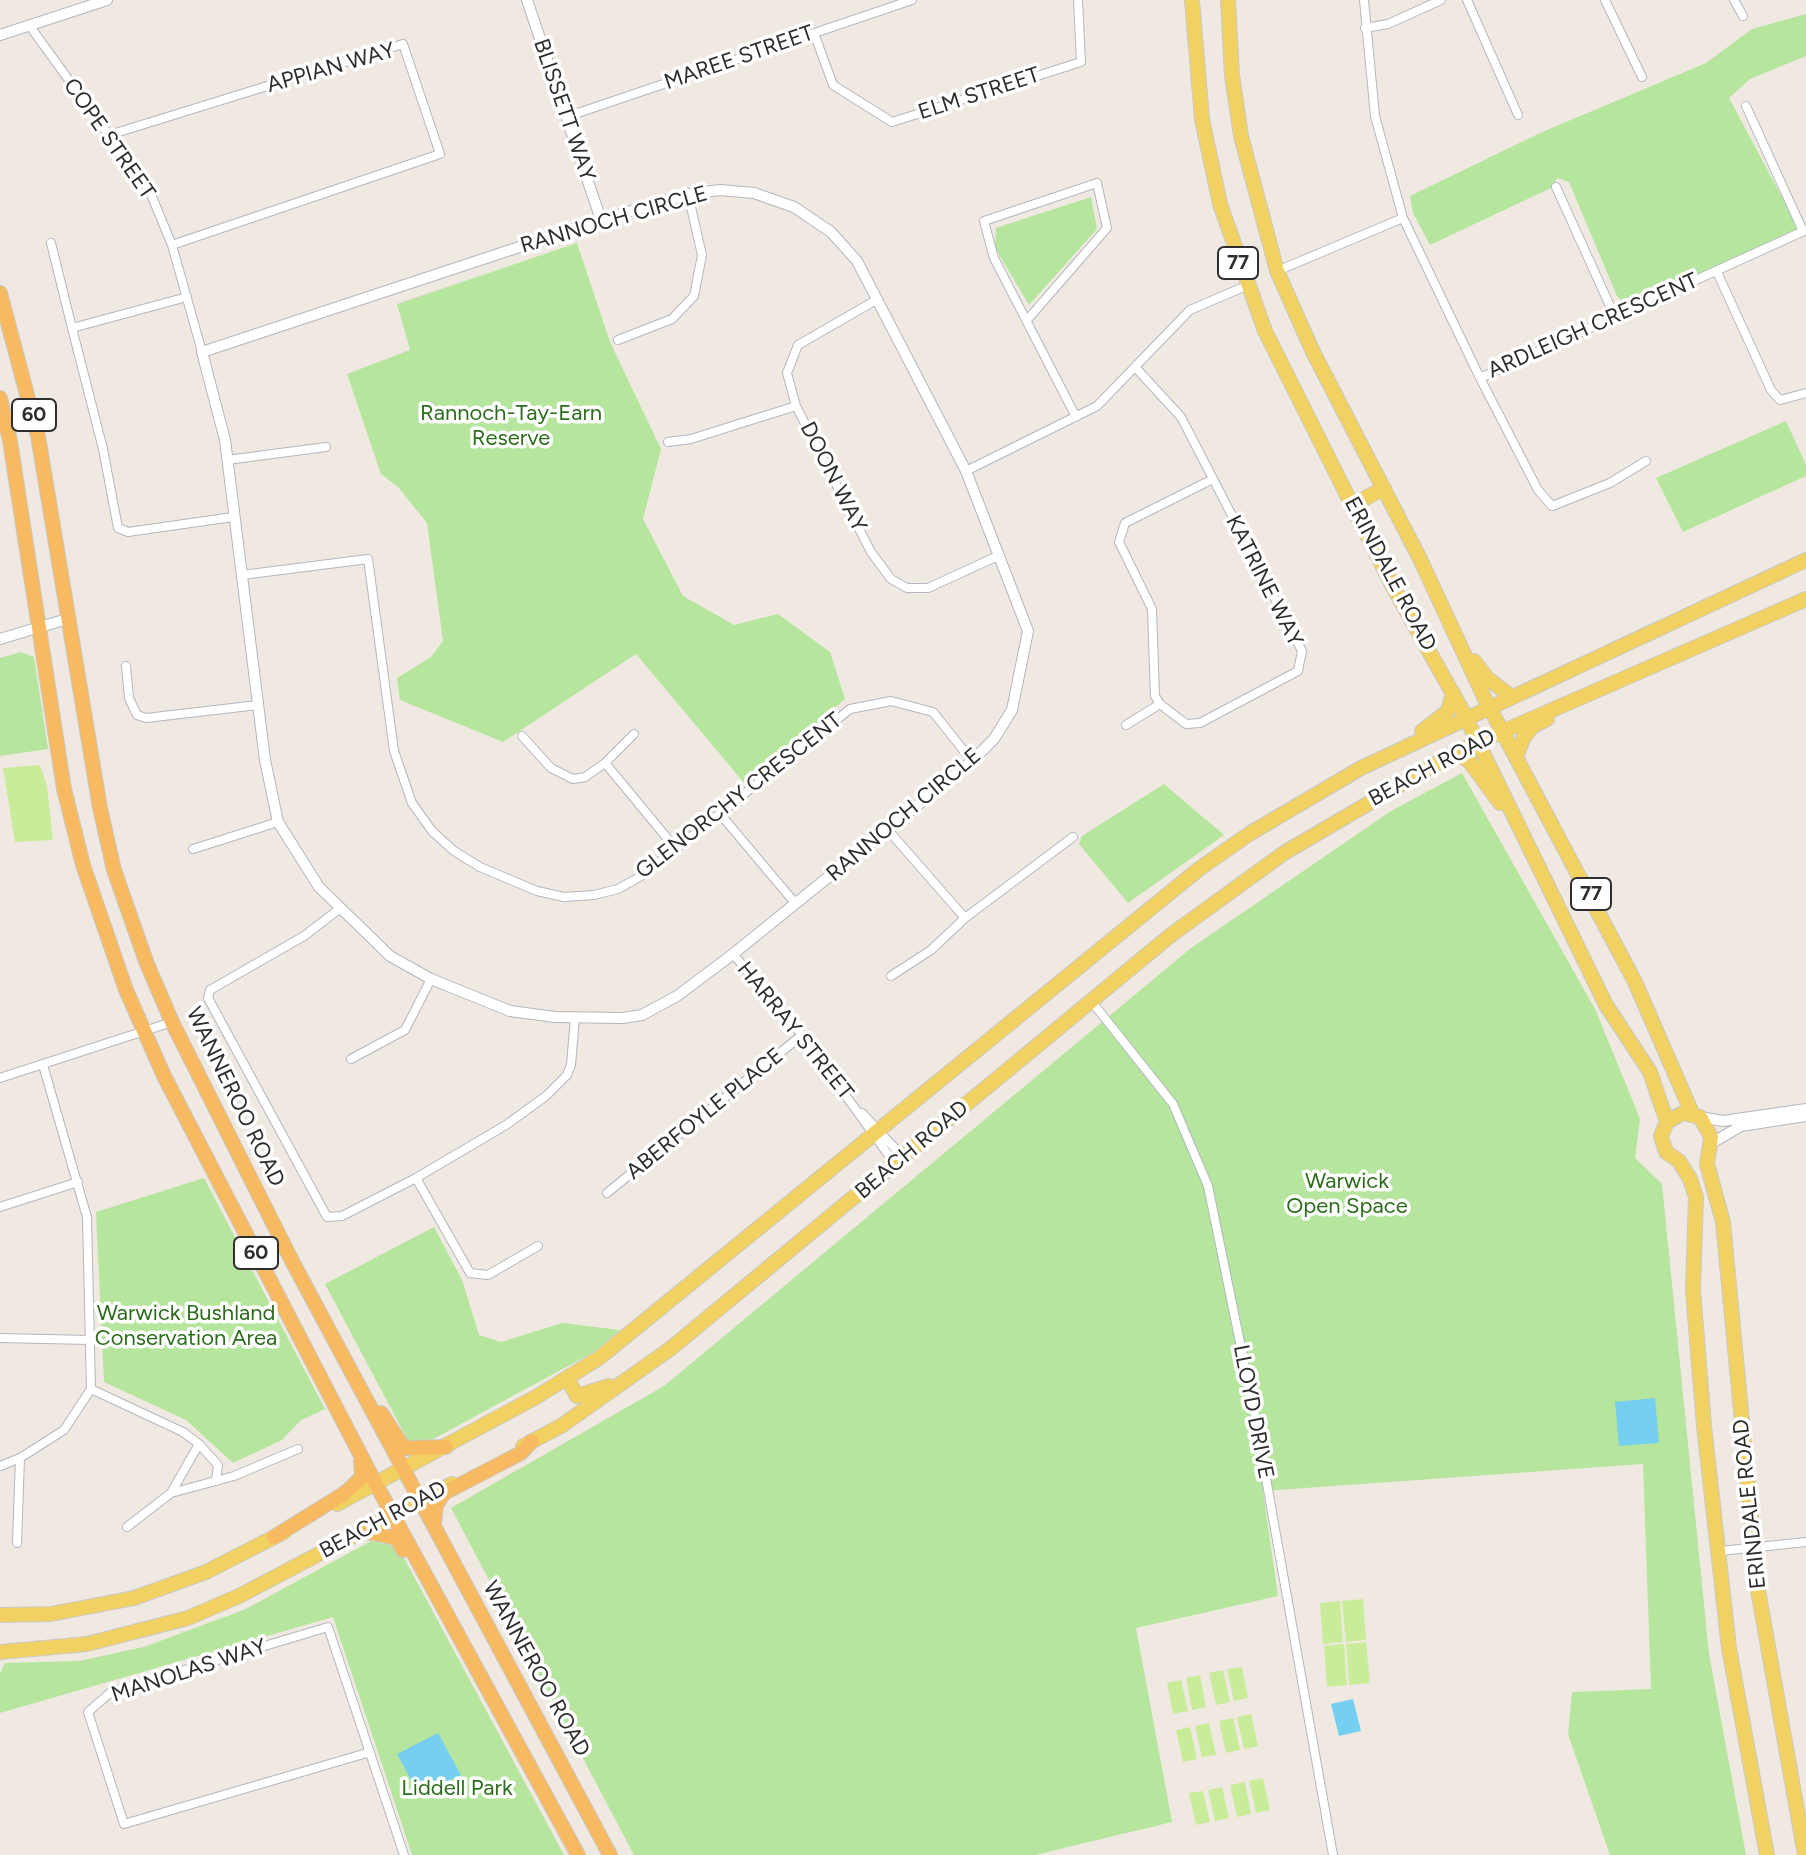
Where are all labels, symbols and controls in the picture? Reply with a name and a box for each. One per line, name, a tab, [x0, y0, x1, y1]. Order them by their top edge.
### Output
street label: MAREE STREET	[661, 20, 817, 96]
street label: BLISSETT WAY	[527, 35, 601, 185]
street label: APPIAN WAY	[264, 37, 398, 99]
street label: ELM STREET	[915, 62, 1043, 126]
street label: COPE STREET	[58, 73, 160, 205]
street label: RANNOCH CIRCLE	[517, 181, 711, 259]
road number: 77	[1218, 247, 1258, 279]
street label: ARDLEIGH CRESCENT	[1484, 268, 1702, 384]
road number: 60	[12, 399, 56, 431]
park label: Rannoch-Tay-Earn Reserve	[420, 401, 602, 452]
street label: DOON WAY	[794, 418, 872, 536]
street label: ERINDALE ROAD	[1338, 492, 1442, 656]
street label: KATRINE WAY	[1220, 511, 1308, 651]
street label: GLENORCHY CRESCENT	[631, 707, 847, 885]
street label: BEACH ROAD	[1364, 724, 1500, 812]
street label: RANNOCH CIRCLE	[821, 743, 987, 887]
road number: 77	[1571, 878, 1611, 910]
street label: HARRAY STREET	[731, 957, 859, 1105]
street label: WANNEROO ROAD	[180, 1003, 290, 1191]
street label: ABERFOYLE PLACE	[621, 1043, 789, 1185]
street label: BEACH ROAD	[850, 1095, 974, 1205]
park label: Warwick Open Space	[1286, 1169, 1408, 1220]
road number: 60	[234, 1237, 278, 1269]
park label: Warwick Bushland Conservation Area	[95, 1301, 277, 1352]
street label: LLOYD DRIVE	[1227, 1343, 1279, 1481]
street label: ERINDALE ROAD	[1728, 1418, 1772, 1590]
street label: BEACH ROAD	[315, 1476, 451, 1564]
street label: WANNEROO ROAD	[477, 1577, 595, 1761]
street label: MANOLAS WAY	[108, 1634, 270, 1708]
park label: Liddell Park	[401, 1776, 513, 1802]

